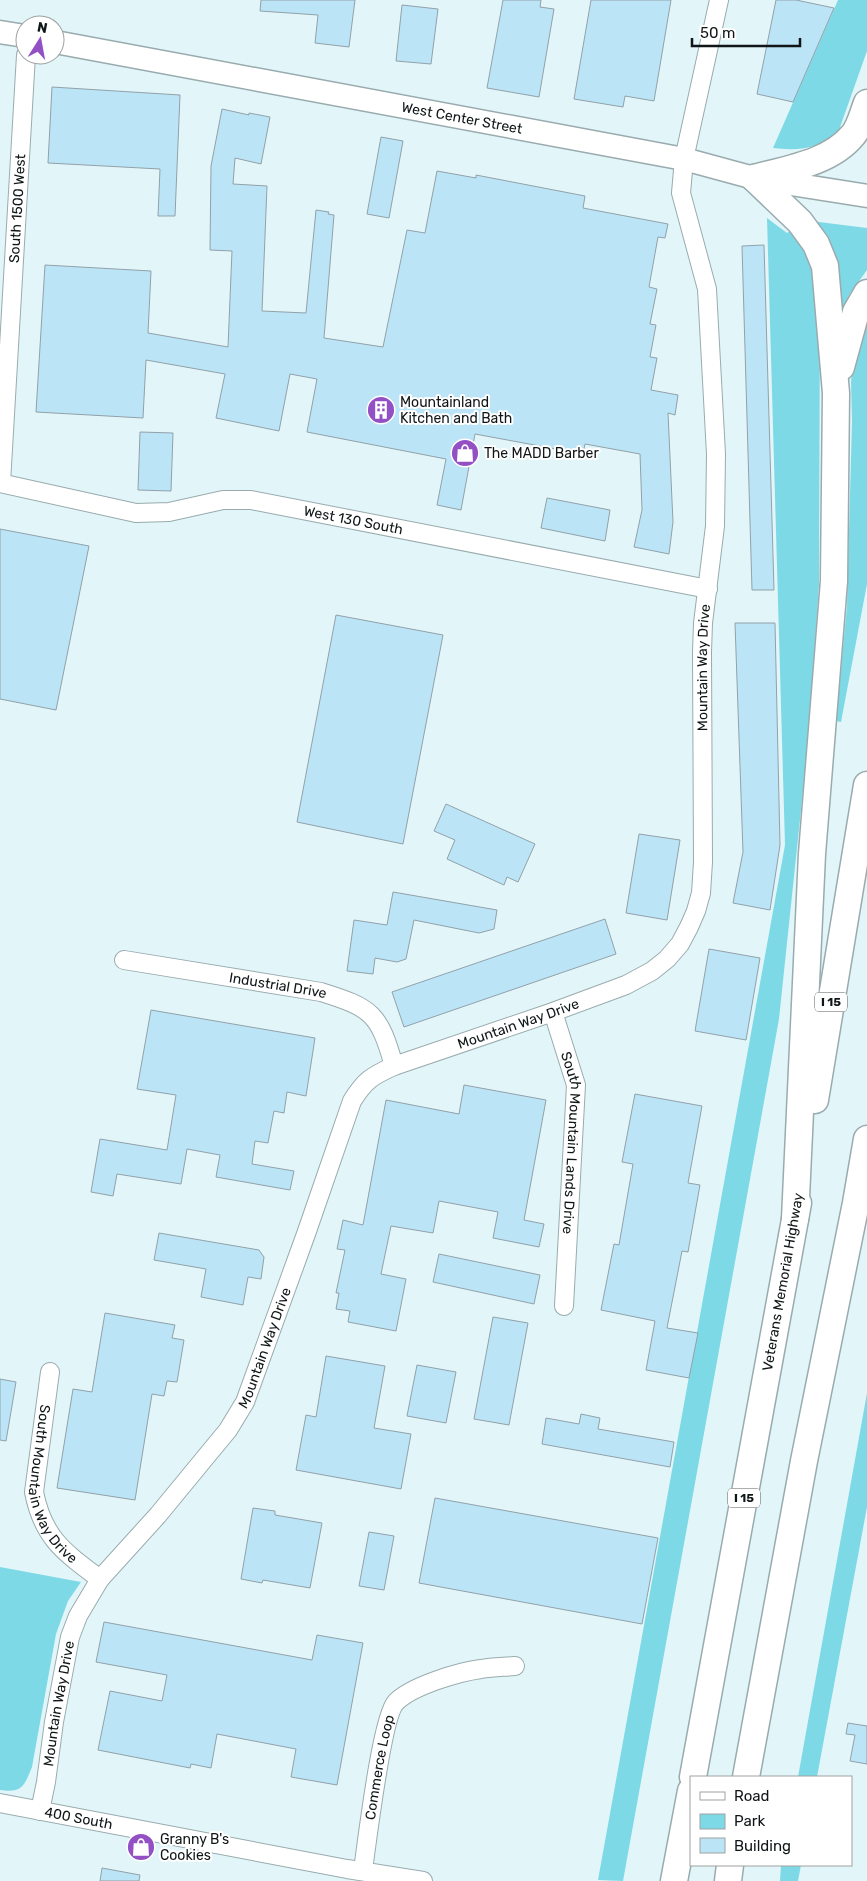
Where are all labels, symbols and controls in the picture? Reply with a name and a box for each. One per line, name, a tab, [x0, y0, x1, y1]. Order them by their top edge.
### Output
north arrow	[15, 15, 65, 65]
scale bar	[692, 15, 800, 47]
text: N	[36, 18, 49, 37]
text: 50 m	[700, 24, 735, 42]
street label: West Center Street	[400, 98, 524, 137]
street label: South 1500 West	[5, 153, 29, 264]
place label: Mountainland Kitchen and Bath	[400, 394, 512, 427]
building icon: Mountainland Kitchen and Bath	[366, 395, 396, 425]
shop icon: The MADD Barber	[450, 438, 480, 468]
place label: The MADD Barber	[484, 445, 599, 462]
street label: West 130 South	[302, 502, 405, 538]
street label: Mountain Way Drive	[693, 603, 714, 731]
street label: Industrial Drive	[228, 969, 329, 1002]
road number: I 15	[815, 992, 847, 1012]
street label: Mountain Way Drive	[455, 995, 581, 1052]
street label: South Mountain Lands Drive	[558, 1050, 585, 1235]
street label: Veterans Memorial Highway	[759, 1191, 807, 1372]
street label: Mountain Way Drive	[235, 1285, 294, 1412]
street label: South Mountain Way Drive	[25, 1404, 81, 1567]
road number: I 15	[728, 1489, 760, 1508]
street label: Mountain Way Drive	[40, 1639, 78, 1768]
street label: Commerce Loop	[361, 1713, 398, 1821]
legend	[690, 1776, 852, 1866]
text: Road	[734, 1787, 770, 1805]
street label: 400 South	[43, 1803, 114, 1833]
text: Park	[734, 1812, 765, 1830]
place label: Granny B's Cookies	[160, 1831, 229, 1864]
shop icon: Granny B's Cookies	[126, 1832, 156, 1862]
text: Building	[734, 1837, 791, 1855]

